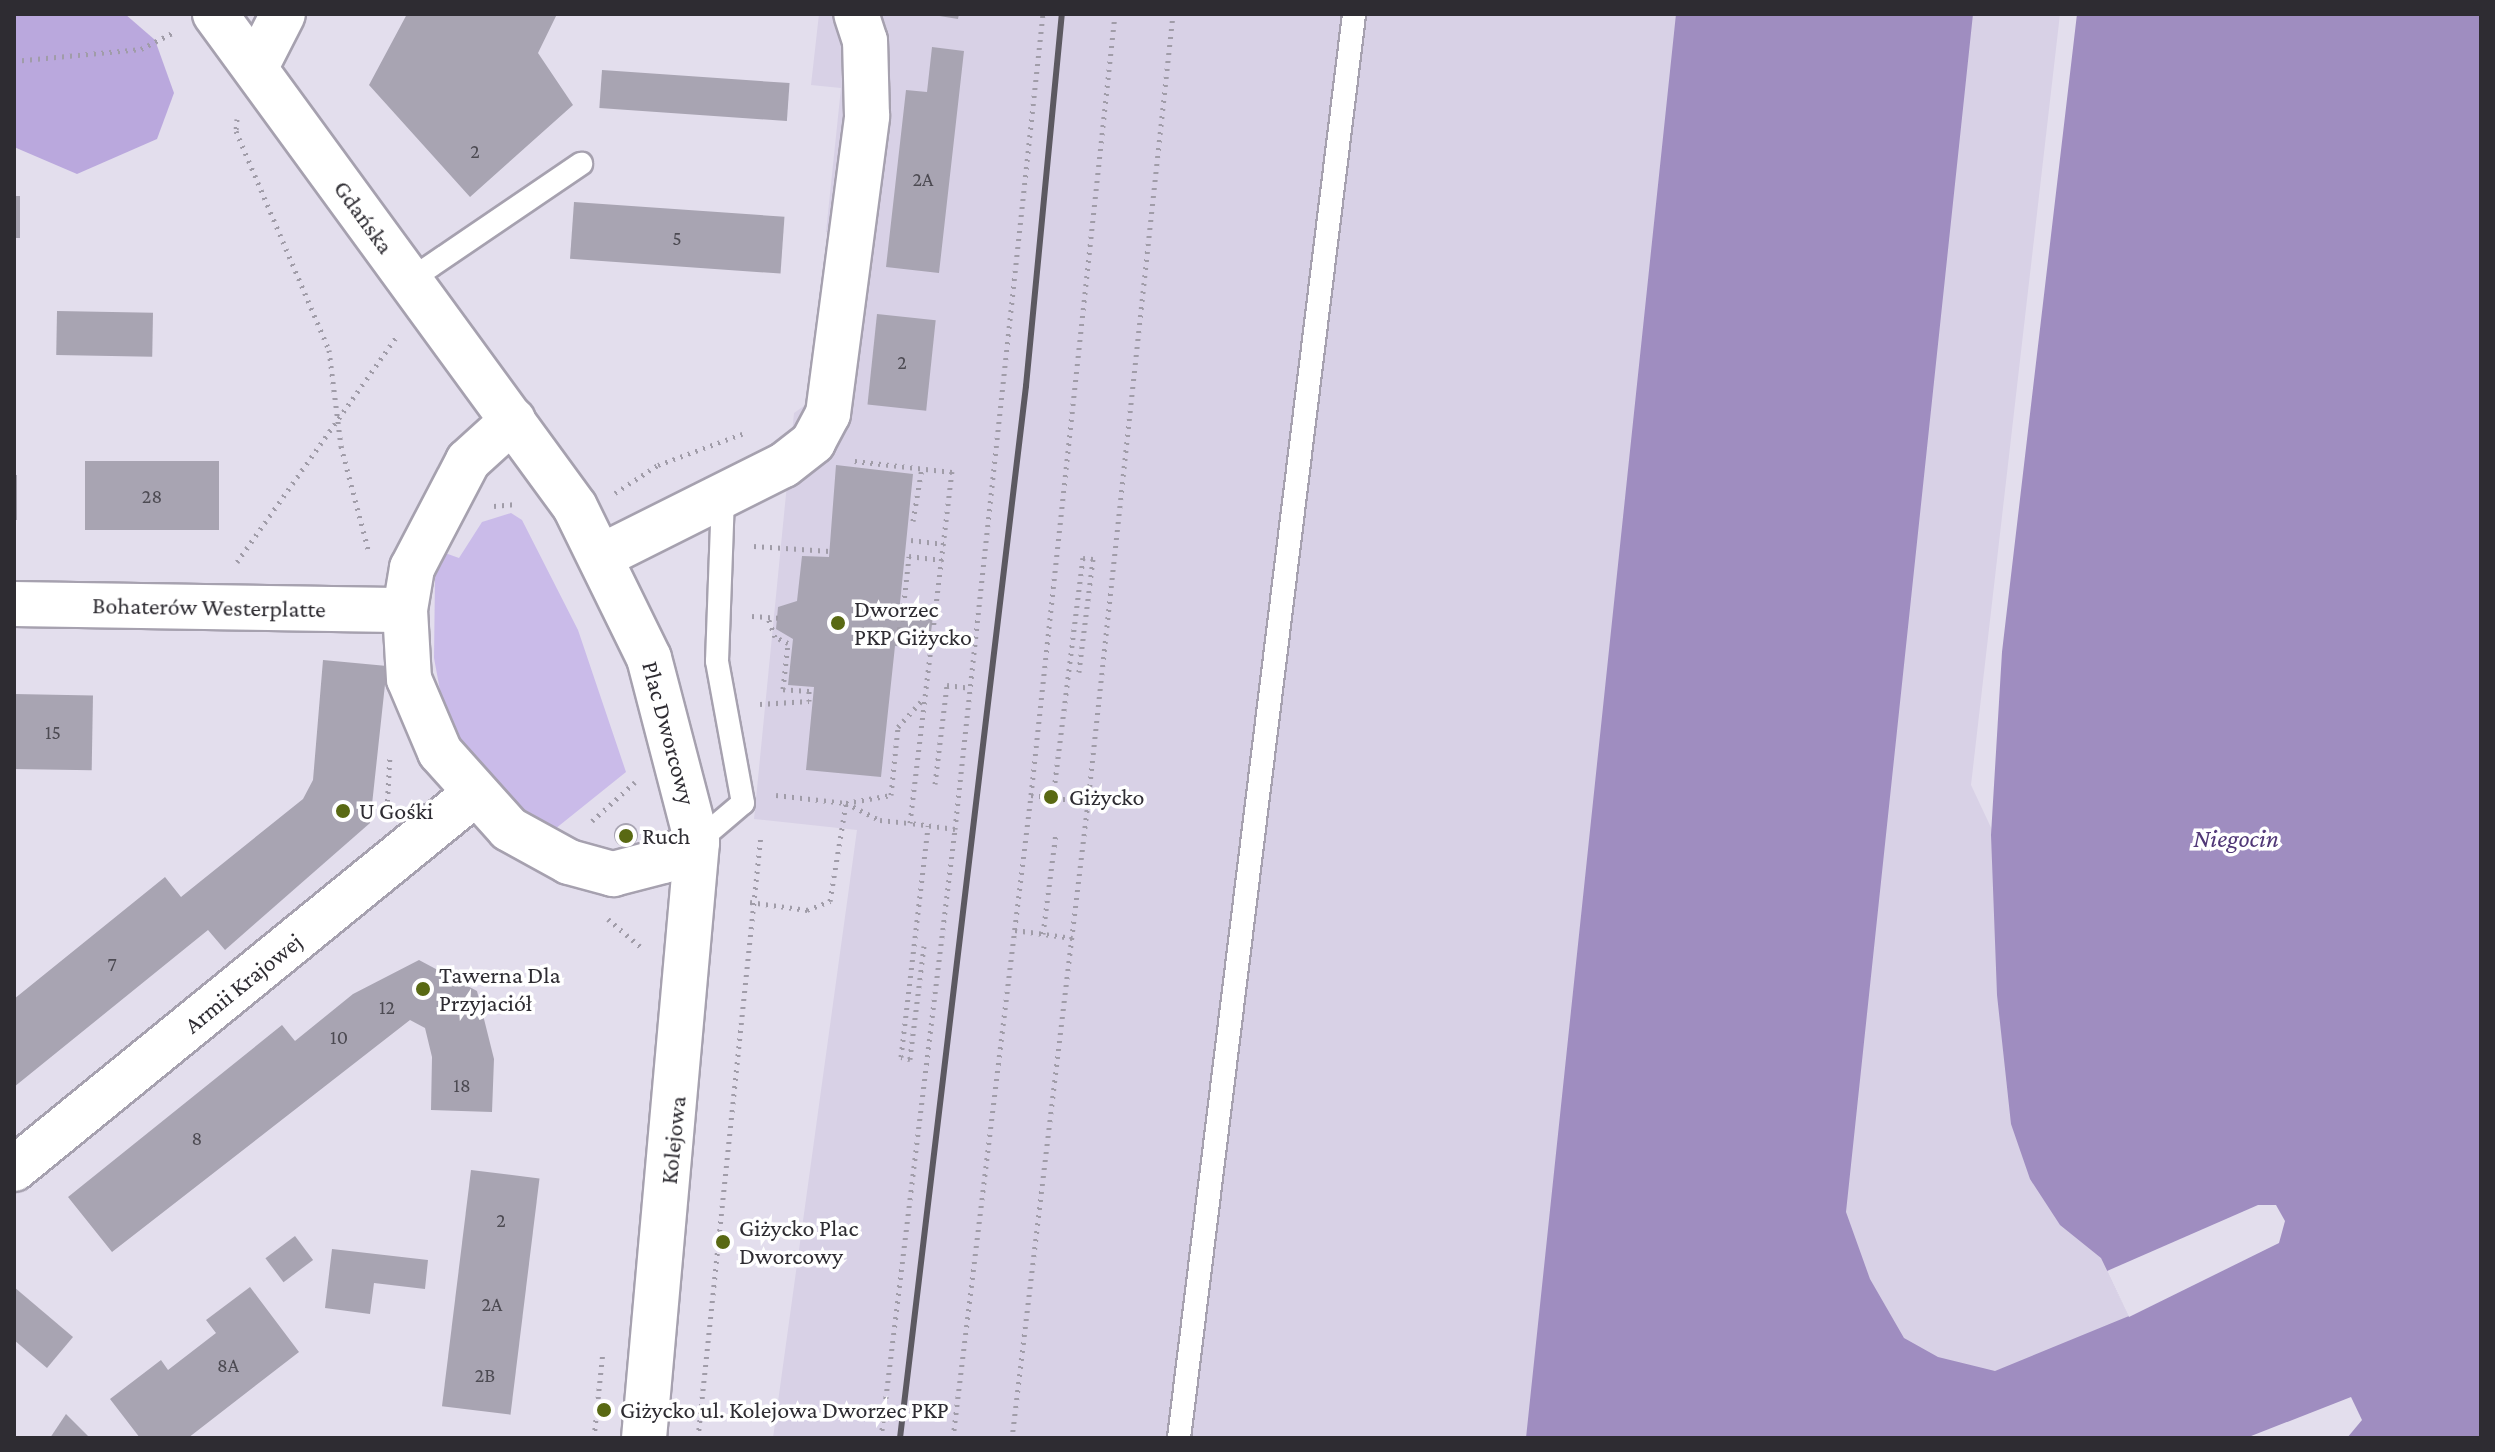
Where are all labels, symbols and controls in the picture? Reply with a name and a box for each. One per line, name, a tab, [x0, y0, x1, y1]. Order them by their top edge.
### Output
house number: 2	[470, 139, 480, 163]
house number: 2A	[913, 167, 933, 191]
street label: Gdańska	[328, 175, 400, 259]
house number: 5	[672, 226, 682, 250]
house number: 2	[897, 350, 907, 374]
house number: 28	[142, 484, 162, 508]
street label: Bohaterów Westerplatte	[92, 591, 326, 623]
place label: Dworzec PKP Giżycko	[854, 595, 972, 651]
marker: Dworzec PKP Giżycko	[829, 614, 847, 632]
street label: Plac Dworcowy	[636, 658, 702, 808]
house number: 15	[45, 720, 61, 744]
place label: Giżycko	[1069, 783, 1144, 811]
marker: Giżycko	[1040, 786, 1062, 808]
place label: U Gośki	[359, 797, 433, 825]
marker: U Gośki	[334, 802, 352, 820]
place label: Ruch	[642, 822, 690, 850]
water label: Niegocin	[2193, 823, 2279, 855]
marker: Ruch	[617, 827, 635, 845]
street label: Armii Krajowej	[178, 927, 308, 1039]
house number: 7	[107, 952, 117, 976]
place label: Tawerna Dla Przyjaciół	[439, 961, 561, 1017]
marker: Tawerna Dla Przyjaciół	[414, 980, 432, 998]
house number: 12	[379, 995, 395, 1019]
house number: 10	[330, 1025, 348, 1049]
house number: 18	[453, 1073, 471, 1097]
street label: Kolejowa	[654, 1094, 692, 1186]
house number: 8	[192, 1126, 202, 1150]
house number: 2	[496, 1208, 506, 1232]
place label: Giżycko Plac Dworcowy	[739, 1214, 858, 1270]
marker: Giżycko Plac Dworcowy	[714, 1233, 732, 1251]
house number: 2A	[482, 1292, 502, 1316]
house number: 8A	[217, 1353, 239, 1377]
house number: 2B	[475, 1363, 495, 1387]
place label: Giżycko ul. Kolejowa Dworzec PKP	[620, 1396, 949, 1424]
marker: Giżycko ul. Kolejowa Dworzec PKP	[595, 1401, 613, 1419]

